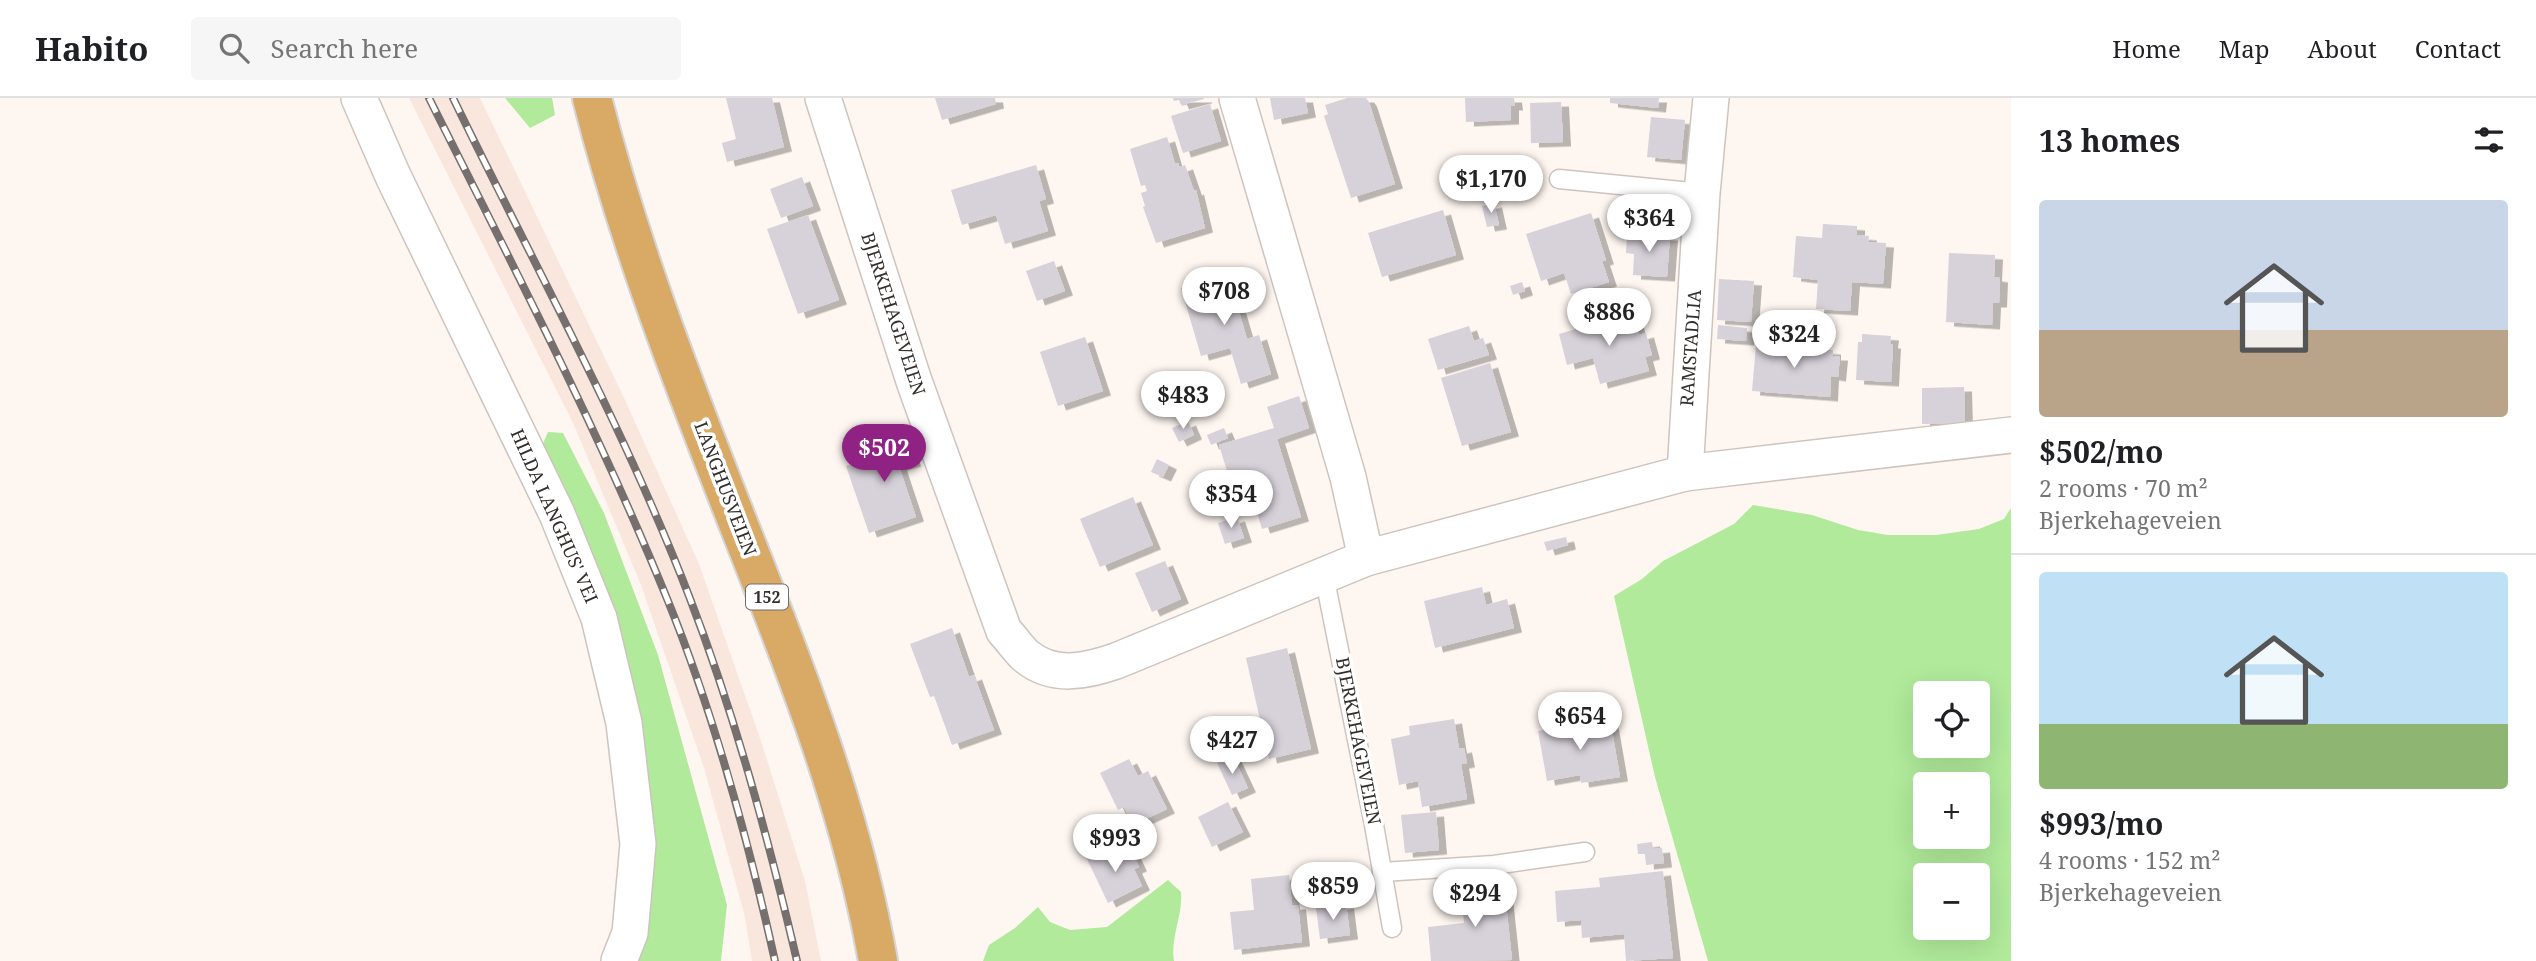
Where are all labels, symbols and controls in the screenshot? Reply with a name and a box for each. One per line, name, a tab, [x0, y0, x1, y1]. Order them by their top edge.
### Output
search box	[191, 17, 681, 80]
text: Habito	[35, 26, 149, 71]
icon: search	[215, 29, 253, 67]
text: Search here	[271, 30, 418, 66]
text: Home	[2112, 32, 2181, 65]
text: Map	[2219, 32, 2270, 65]
text: About	[2308, 32, 2377, 65]
text: Contact	[2415, 32, 2501, 65]
text: 13 homes	[2039, 120, 2180, 161]
icon: filters	[2470, 121, 2508, 159]
pin: $1,170	[1434, 156, 1548, 215]
text: $1,170	[1455, 162, 1527, 194]
pin: $364	[1608, 194, 1690, 254]
text: $364	[1623, 201, 1675, 233]
street label: BJERKEHAGEVEIEN	[856, 229, 932, 399]
icon: home	[2211, 245, 2337, 371]
pin: $708	[1183, 268, 1265, 327]
text: $708	[1198, 274, 1250, 306]
pin: $886	[1568, 288, 1650, 348]
street label: RAMSTADLIA	[1674, 288, 1706, 407]
text: $886	[1583, 295, 1635, 327]
pin: $324	[1753, 310, 1835, 370]
text: $324	[1768, 317, 1820, 349]
pin: $483	[1142, 372, 1224, 431]
text: $483	[1157, 378, 1209, 410]
street label: LANGHUSVEIEN	[689, 418, 763, 559]
pin: $502	[843, 424, 925, 484]
street label: HILDA LANGHUS' VEI	[506, 425, 604, 606]
text: $502	[858, 431, 910, 463]
text: $502/mo	[2039, 431, 2163, 472]
pin: $354	[1190, 470, 1272, 530]
text: 2 rooms · 70 m²	[2039, 472, 2208, 504]
text: $354	[1205, 477, 1257, 509]
text: Bjerkehageveien	[2039, 504, 2222, 536]
road number: 152	[746, 584, 788, 610]
icon: home	[2211, 617, 2337, 743]
street label: BJERKEHAGEVEIEN	[1331, 655, 1387, 827]
map controls	[1913, 681, 1990, 940]
button: locate	[1913, 681, 1990, 758]
pin: $654	[1539, 692, 1621, 752]
text: $654	[1554, 699, 1606, 731]
pin: $427	[1191, 716, 1273, 776]
text: $427	[1206, 723, 1258, 755]
button: +	[1913, 772, 1990, 849]
text: $993/mo	[2039, 803, 2163, 844]
pin: $993	[1074, 814, 1156, 874]
text: $993	[1089, 821, 1141, 853]
text: 4 rooms · 152 m²	[2039, 844, 2221, 876]
pin: $859	[1292, 862, 1374, 922]
button: −	[1913, 863, 1990, 940]
text: $859	[1307, 869, 1359, 901]
pin: $294	[1434, 870, 1516, 929]
text: $294	[1449, 876, 1501, 908]
text: Bjerkehageveien	[2039, 876, 2222, 908]

